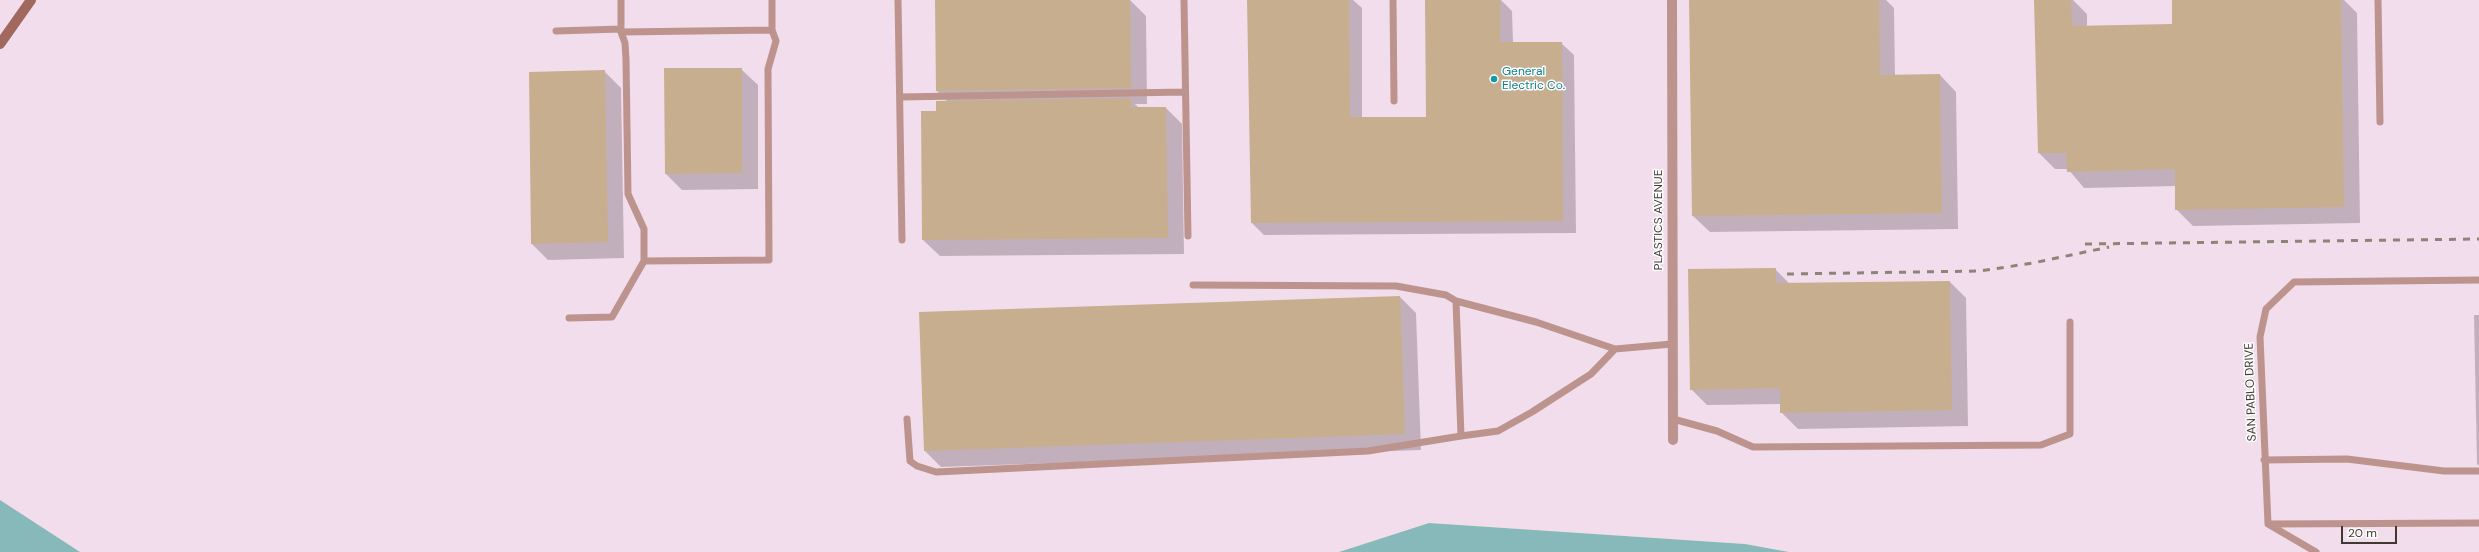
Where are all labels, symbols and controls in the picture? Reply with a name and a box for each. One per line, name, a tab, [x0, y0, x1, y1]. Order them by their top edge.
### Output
place label: General Electric Co.	[1502, 65, 1565, 93]
marker: General Electric Co.	[1489, 74, 1499, 84]
street label: PLASTICS AVENUE	[1652, 170, 1666, 270]
street label: SAN PABLO DRIVE	[2242, 343, 2260, 441]
scale bar	[2343, 518, 2399, 544]
text: 20 m	[2348, 525, 2377, 541]

